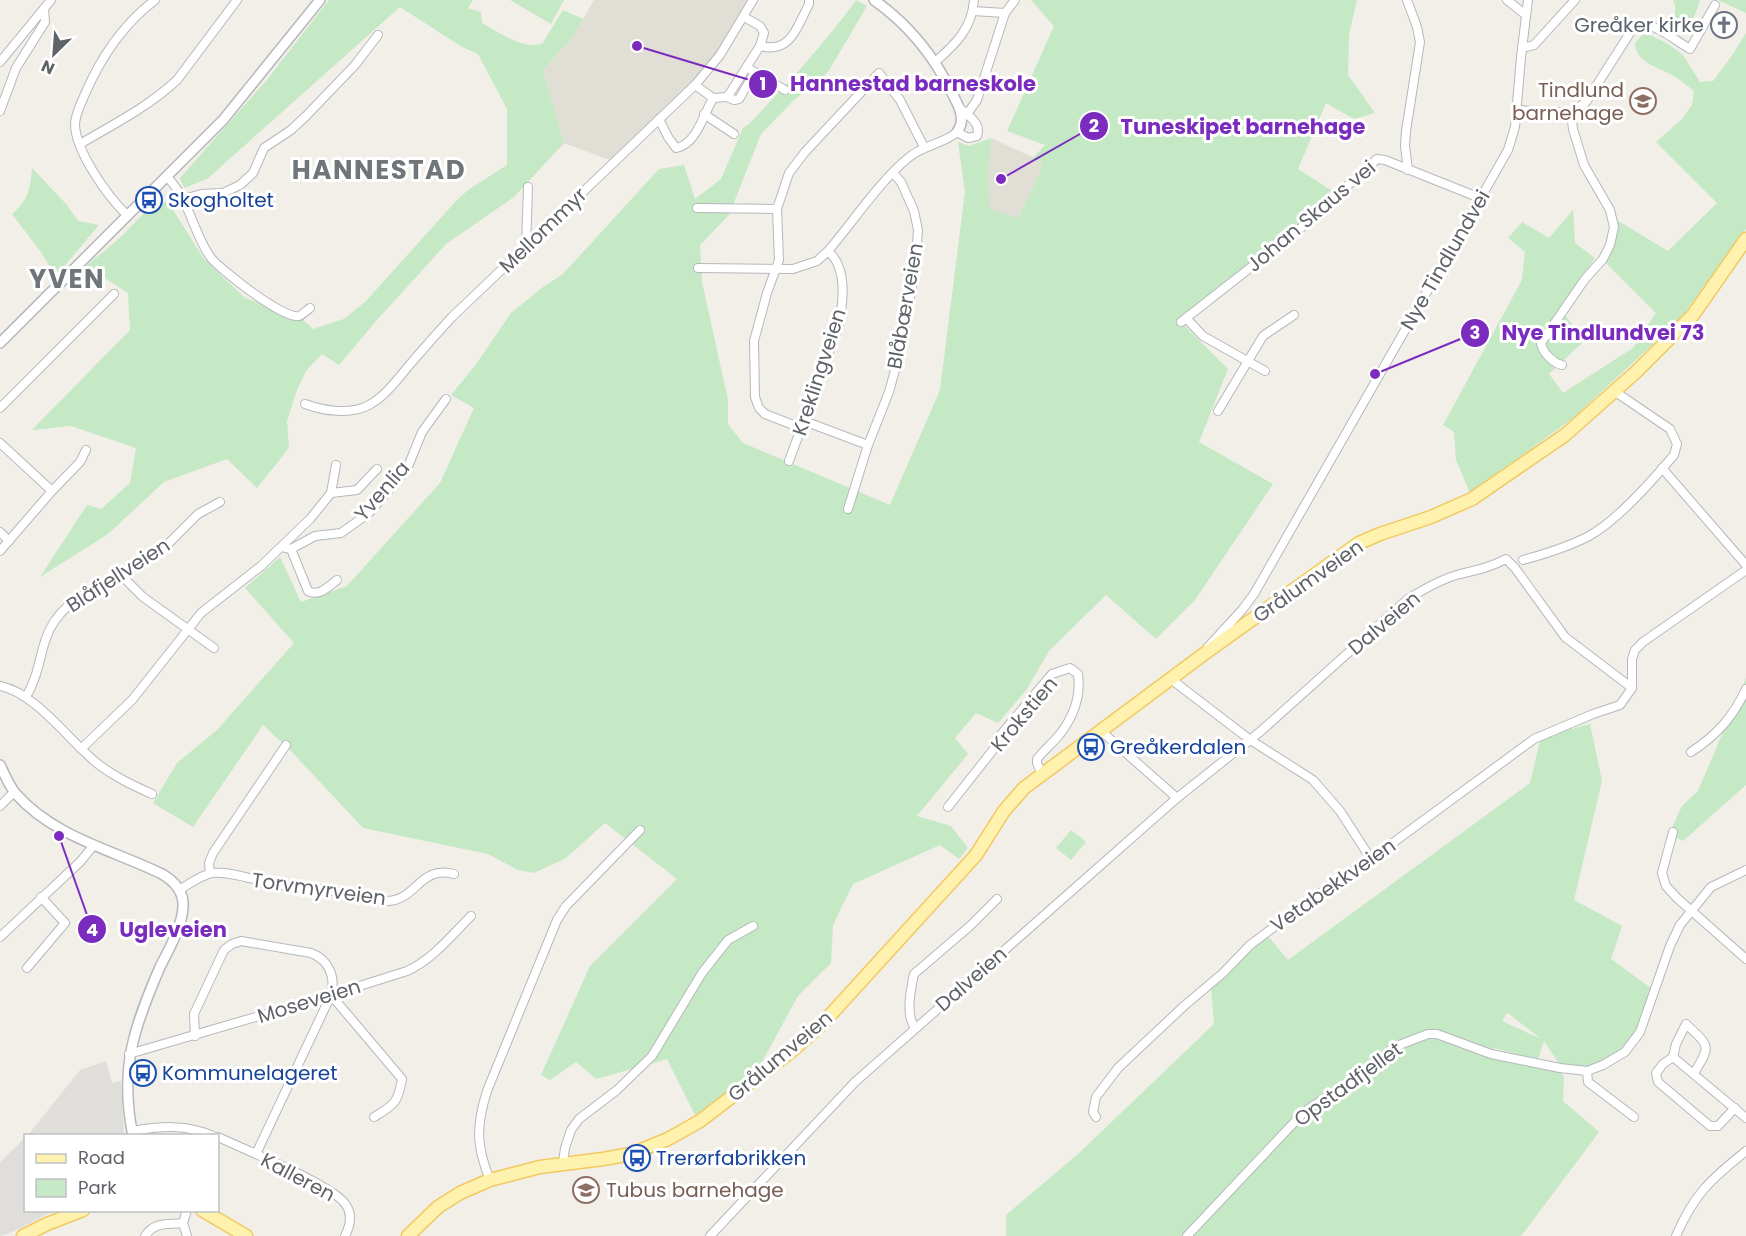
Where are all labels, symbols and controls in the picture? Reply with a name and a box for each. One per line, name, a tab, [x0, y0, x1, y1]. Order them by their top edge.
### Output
church icon: Greåker kirke	[1709, 10, 1739, 40]
place label: Greåker kirke	[1574, 11, 1704, 39]
north arrow	[24, 24, 84, 84]
text: N	[38, 54, 58, 80]
callout: Hannestad barneskole	[748, 64, 1048, 103]
text: Hannestad barneskole	[790, 69, 1036, 98]
text: 1	[760, 71, 766, 96]
place label: Tindlund barnehage	[1512, 76, 1624, 127]
school or university icon: Tindlund barnehage	[1628, 86, 1658, 116]
callout: Tuneskipet barnehage	[1079, 107, 1378, 146]
text: Tuneskipet barnehage	[1121, 112, 1366, 141]
text: 2	[1089, 113, 1099, 138]
district label: HANNESTAD	[292, 152, 466, 188]
street label: Johan Skaus vei	[1241, 154, 1381, 278]
street label: Mellommyr	[493, 181, 593, 279]
bus stop icon: Skogholtet	[134, 185, 164, 215]
street label: Nye Tindlundvei	[1393, 185, 1497, 335]
place label: Skogholtet	[168, 186, 274, 214]
street label: Blåbærveien	[880, 241, 930, 371]
district label: YVEN	[29, 261, 105, 297]
street label: Kreklingveien	[785, 305, 853, 439]
callout: Nye Tindlundvei 73	[1460, 314, 1717, 353]
text: Nye Tindlundvei 73	[1502, 318, 1704, 347]
text: 3	[1470, 320, 1480, 345]
street label: Yvenlia	[348, 455, 416, 527]
street label: Blåfjellveien	[61, 531, 175, 619]
street label: Grålumveien	[1247, 533, 1369, 629]
street label: Dalveien	[1342, 585, 1426, 661]
street label: Krokstien	[984, 670, 1064, 758]
bus stop icon: Greåkerdalen	[1076, 732, 1106, 762]
place label: Greåkerdalen	[1110, 733, 1246, 761]
street label: Vetabekkveien	[1265, 831, 1401, 939]
street label: Torvmyrveien	[250, 866, 388, 912]
callout: Ugleveien	[77, 910, 239, 949]
text: Ugleveien	[119, 915, 227, 944]
text: 4	[86, 917, 98, 942]
street label: Dalveien	[929, 940, 1013, 1018]
street label: Moseveien	[254, 972, 364, 1030]
street label: Grålumveien	[722, 1004, 838, 1108]
street label: Opstadfjellet	[1288, 1035, 1408, 1133]
bus stop icon: Kommunelageret	[128, 1058, 158, 1088]
place label: Kommunelageret	[162, 1059, 337, 1087]
legend	[24, 1134, 219, 1212]
bus stop icon: Trerørfabrikken	[622, 1143, 652, 1173]
place label: Trerørfabrikken	[656, 1144, 806, 1172]
text: Road	[78, 1145, 125, 1170]
street label: Kalleren	[256, 1146, 340, 1208]
text: Park	[78, 1175, 117, 1200]
school or university icon: Tubus barnehage	[571, 1175, 601, 1205]
place label: Tubus barnehage	[606, 1176, 784, 1204]

